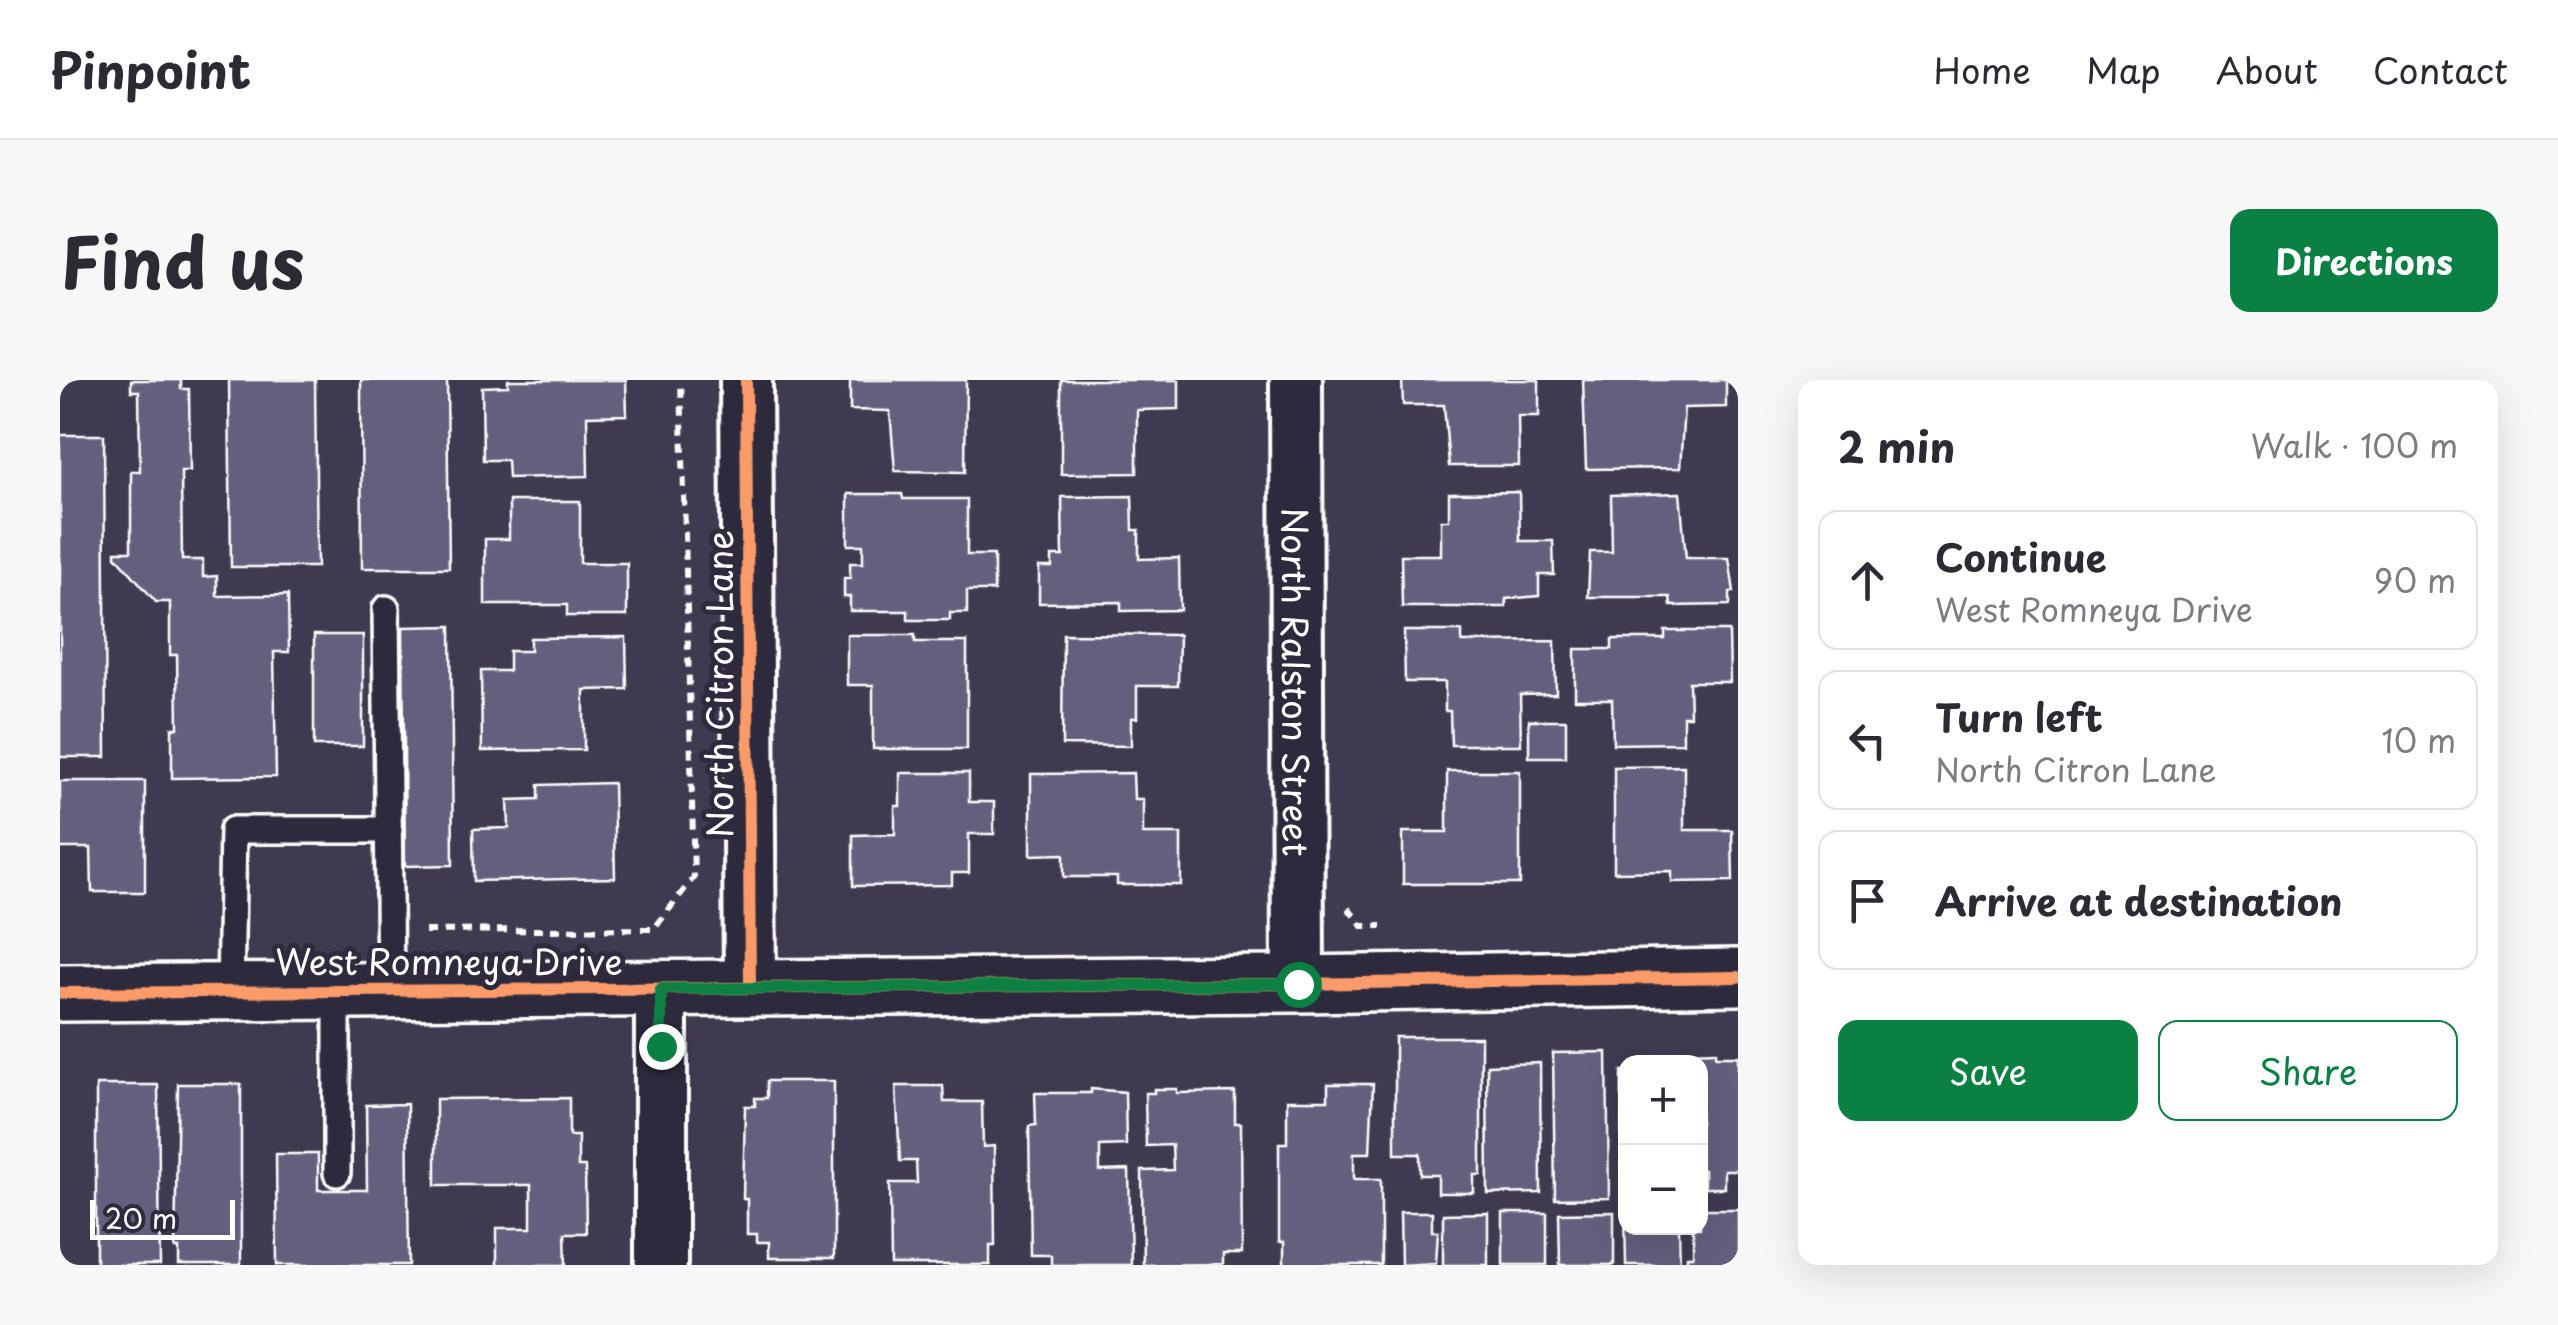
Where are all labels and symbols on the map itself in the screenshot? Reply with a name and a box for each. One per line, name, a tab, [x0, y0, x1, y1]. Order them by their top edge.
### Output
street label: North Ralston Street	[1270, 507, 1324, 857]
street label: North Citron Lane	[692, 530, 745, 838]
street label: West Romneya Drive	[275, 934, 623, 987]
route start	[1276, 962, 1322, 1008]
route end	[639, 1024, 685, 1070]
scale bar	[90, 1195, 235, 1240]

